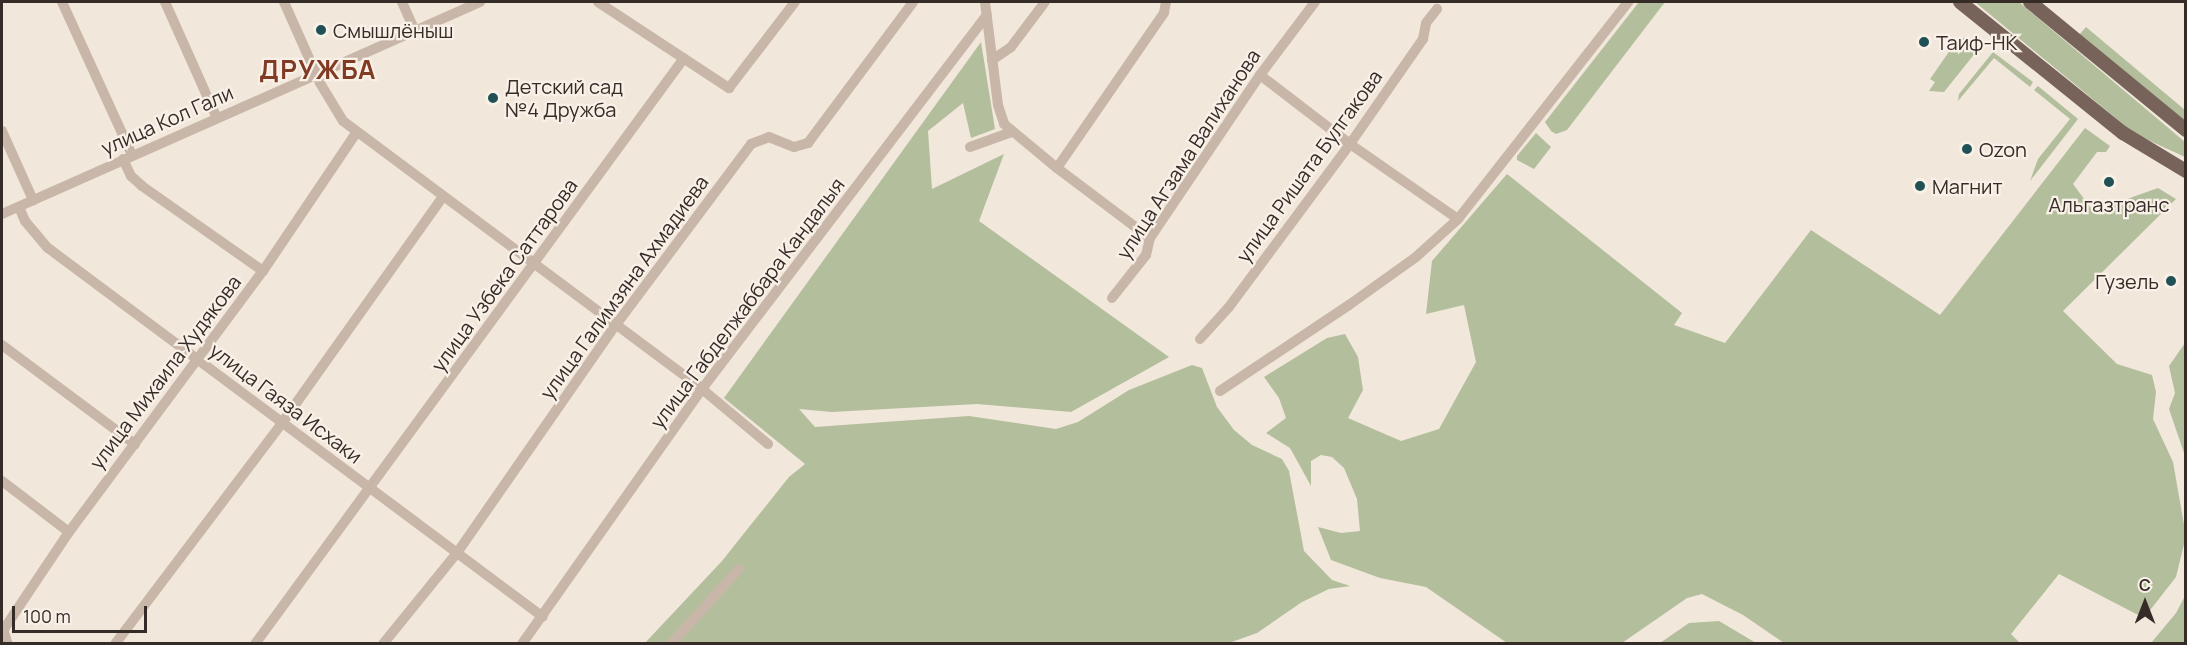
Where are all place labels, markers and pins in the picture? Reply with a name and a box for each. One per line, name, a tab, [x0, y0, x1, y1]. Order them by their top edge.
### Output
place label: Смышлёныш	[333, 18, 453, 42]
marker: Смышлёныш	[314, 23, 328, 37]
place label: Таиф-НК	[1936, 30, 2017, 54]
marker: Таиф-НК	[1917, 35, 1931, 49]
place label: Детский сад №4 Дружба	[505, 74, 623, 121]
marker: Детский сад №4 Дружба	[486, 91, 500, 105]
place label: Ozon	[1979, 137, 2027, 161]
marker: Ozon	[1960, 142, 1974, 156]
place label: Магнит	[1932, 174, 2003, 198]
marker: Альгазтранс	[2102, 175, 2116, 189]
marker: Магнит	[1913, 179, 1927, 193]
place label: Альгазтранс	[2049, 192, 2169, 216]
place label: Гузель	[2095, 269, 2159, 293]
marker: Гузель	[2164, 274, 2178, 288]

